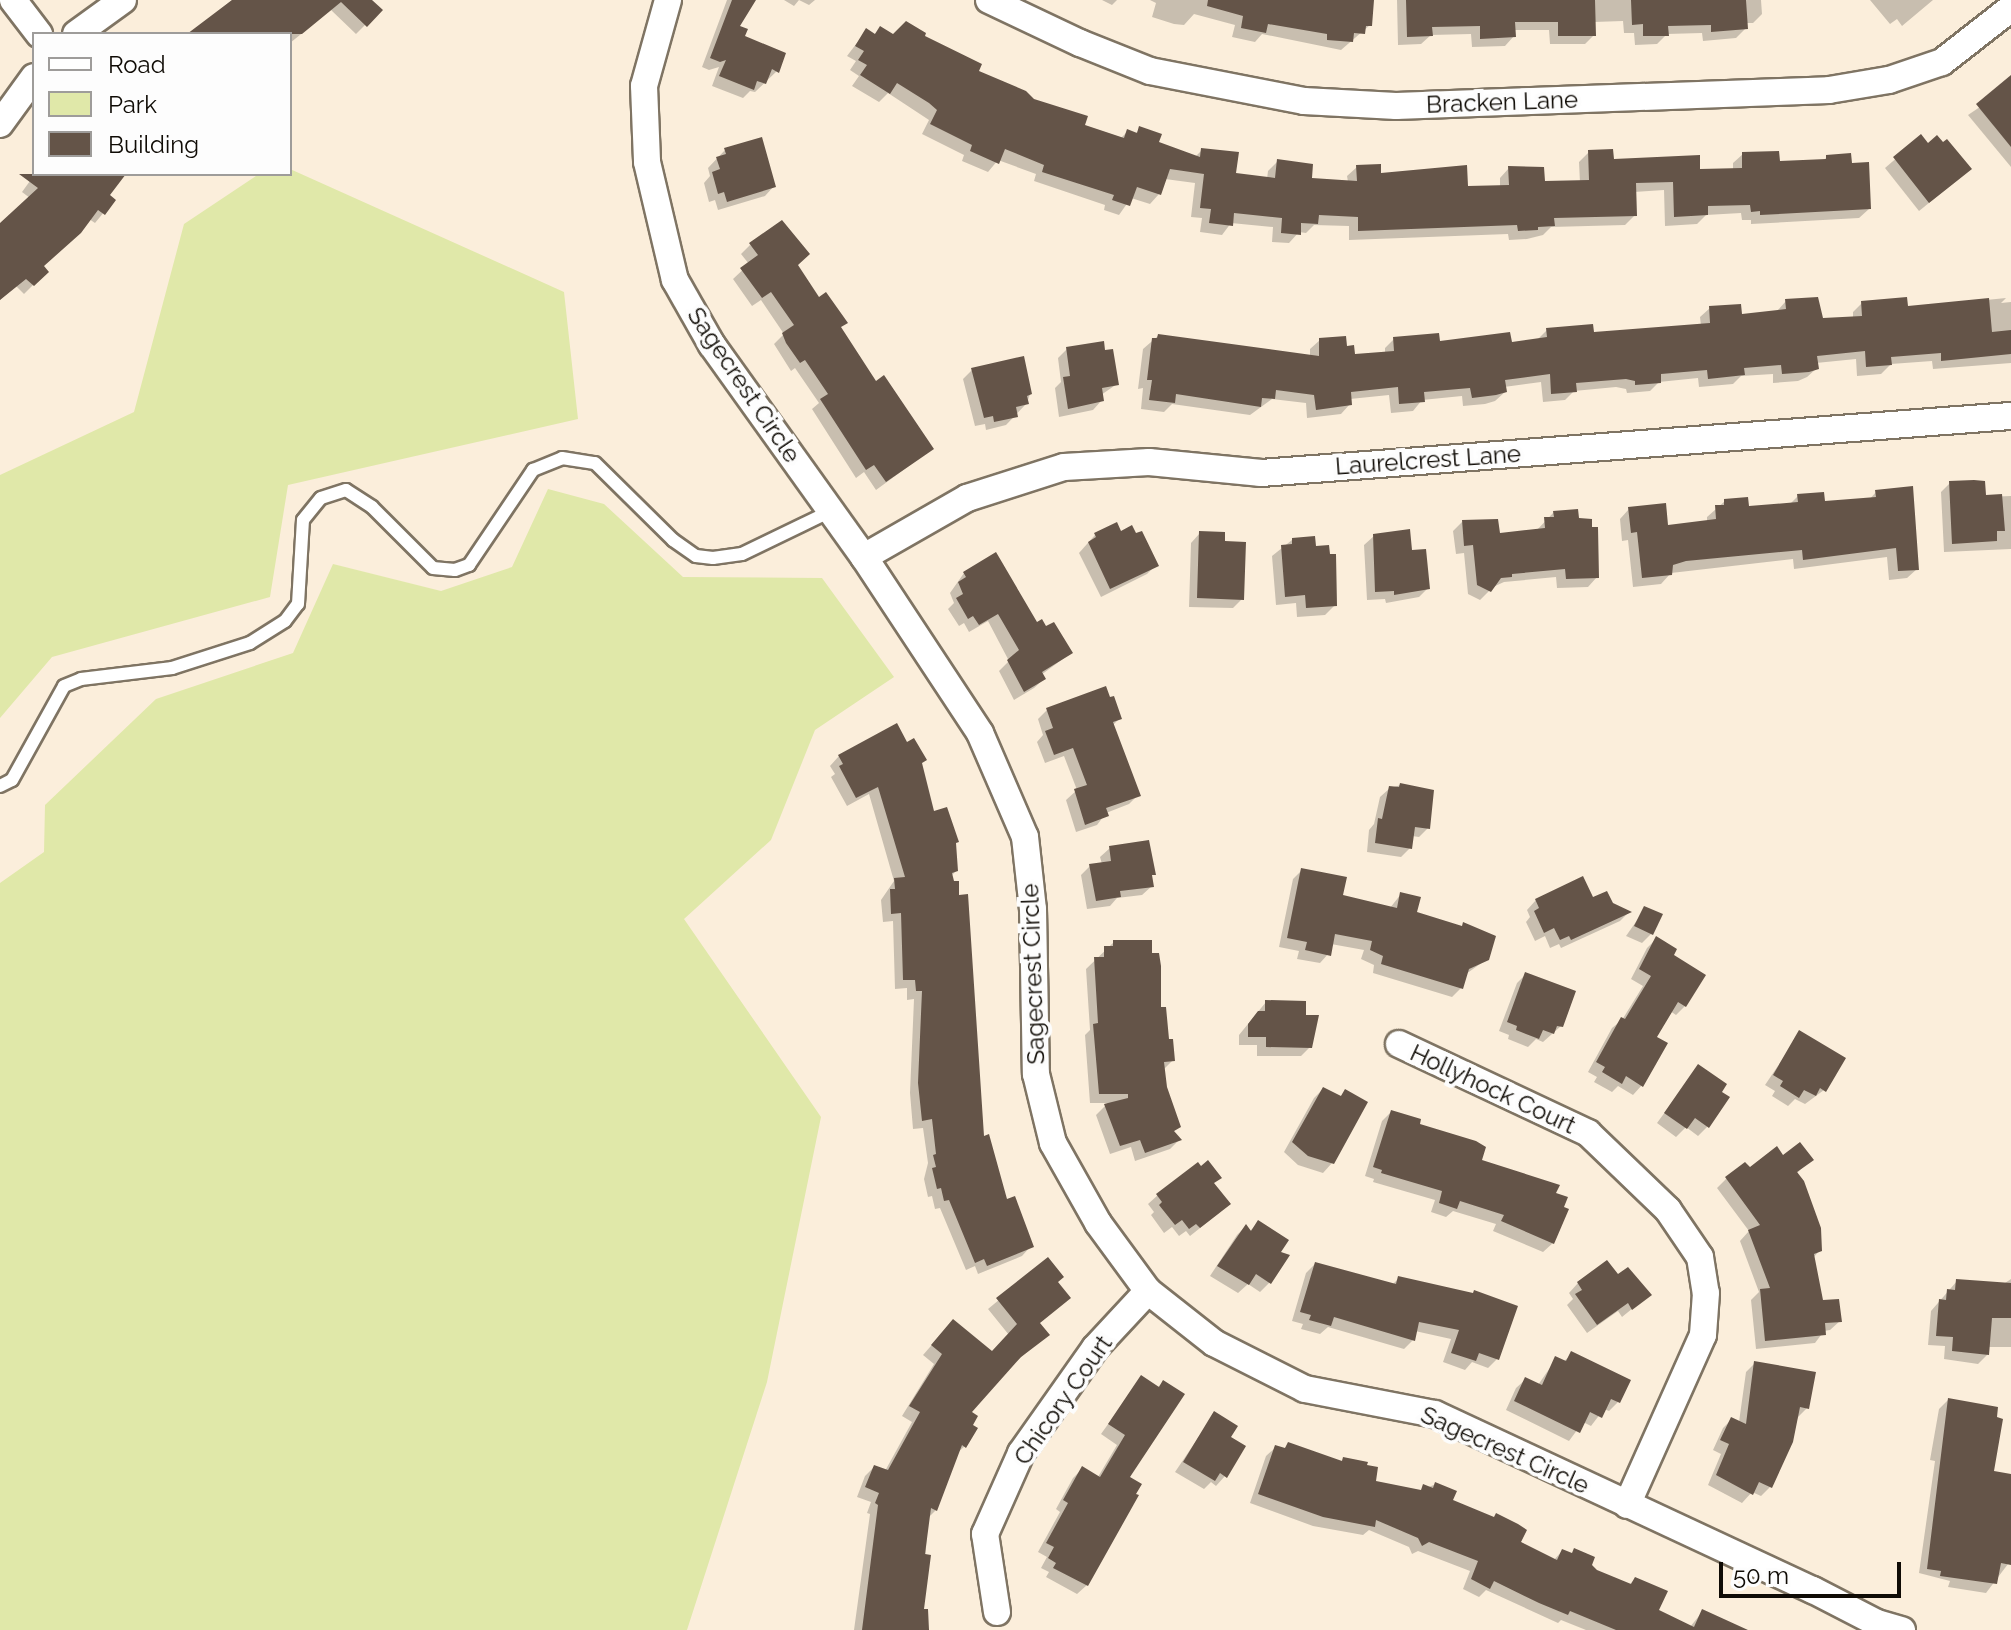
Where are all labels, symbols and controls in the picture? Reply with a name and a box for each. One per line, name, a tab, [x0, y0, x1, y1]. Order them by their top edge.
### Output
legend	[32, 32, 292, 176]
text: Road	[108, 50, 166, 79]
street label: Bracken Lane	[1426, 85, 1578, 119]
text: Park	[108, 90, 157, 119]
text: Building	[108, 130, 199, 159]
street label: Sagecrest Circle	[681, 302, 807, 468]
street label: Laurelcrest Lane	[1334, 439, 1522, 481]
street label: Sagecrest Circle	[1015, 883, 1051, 1065]
street label: Hollyhock Court	[1406, 1038, 1580, 1140]
street label: Chicory Court	[1008, 1329, 1118, 1471]
street label: Sagecrest Circle	[1416, 1400, 1594, 1500]
scale bar	[1723, 1546, 1905, 1596]
text: 50 m	[1733, 1561, 1789, 1590]

